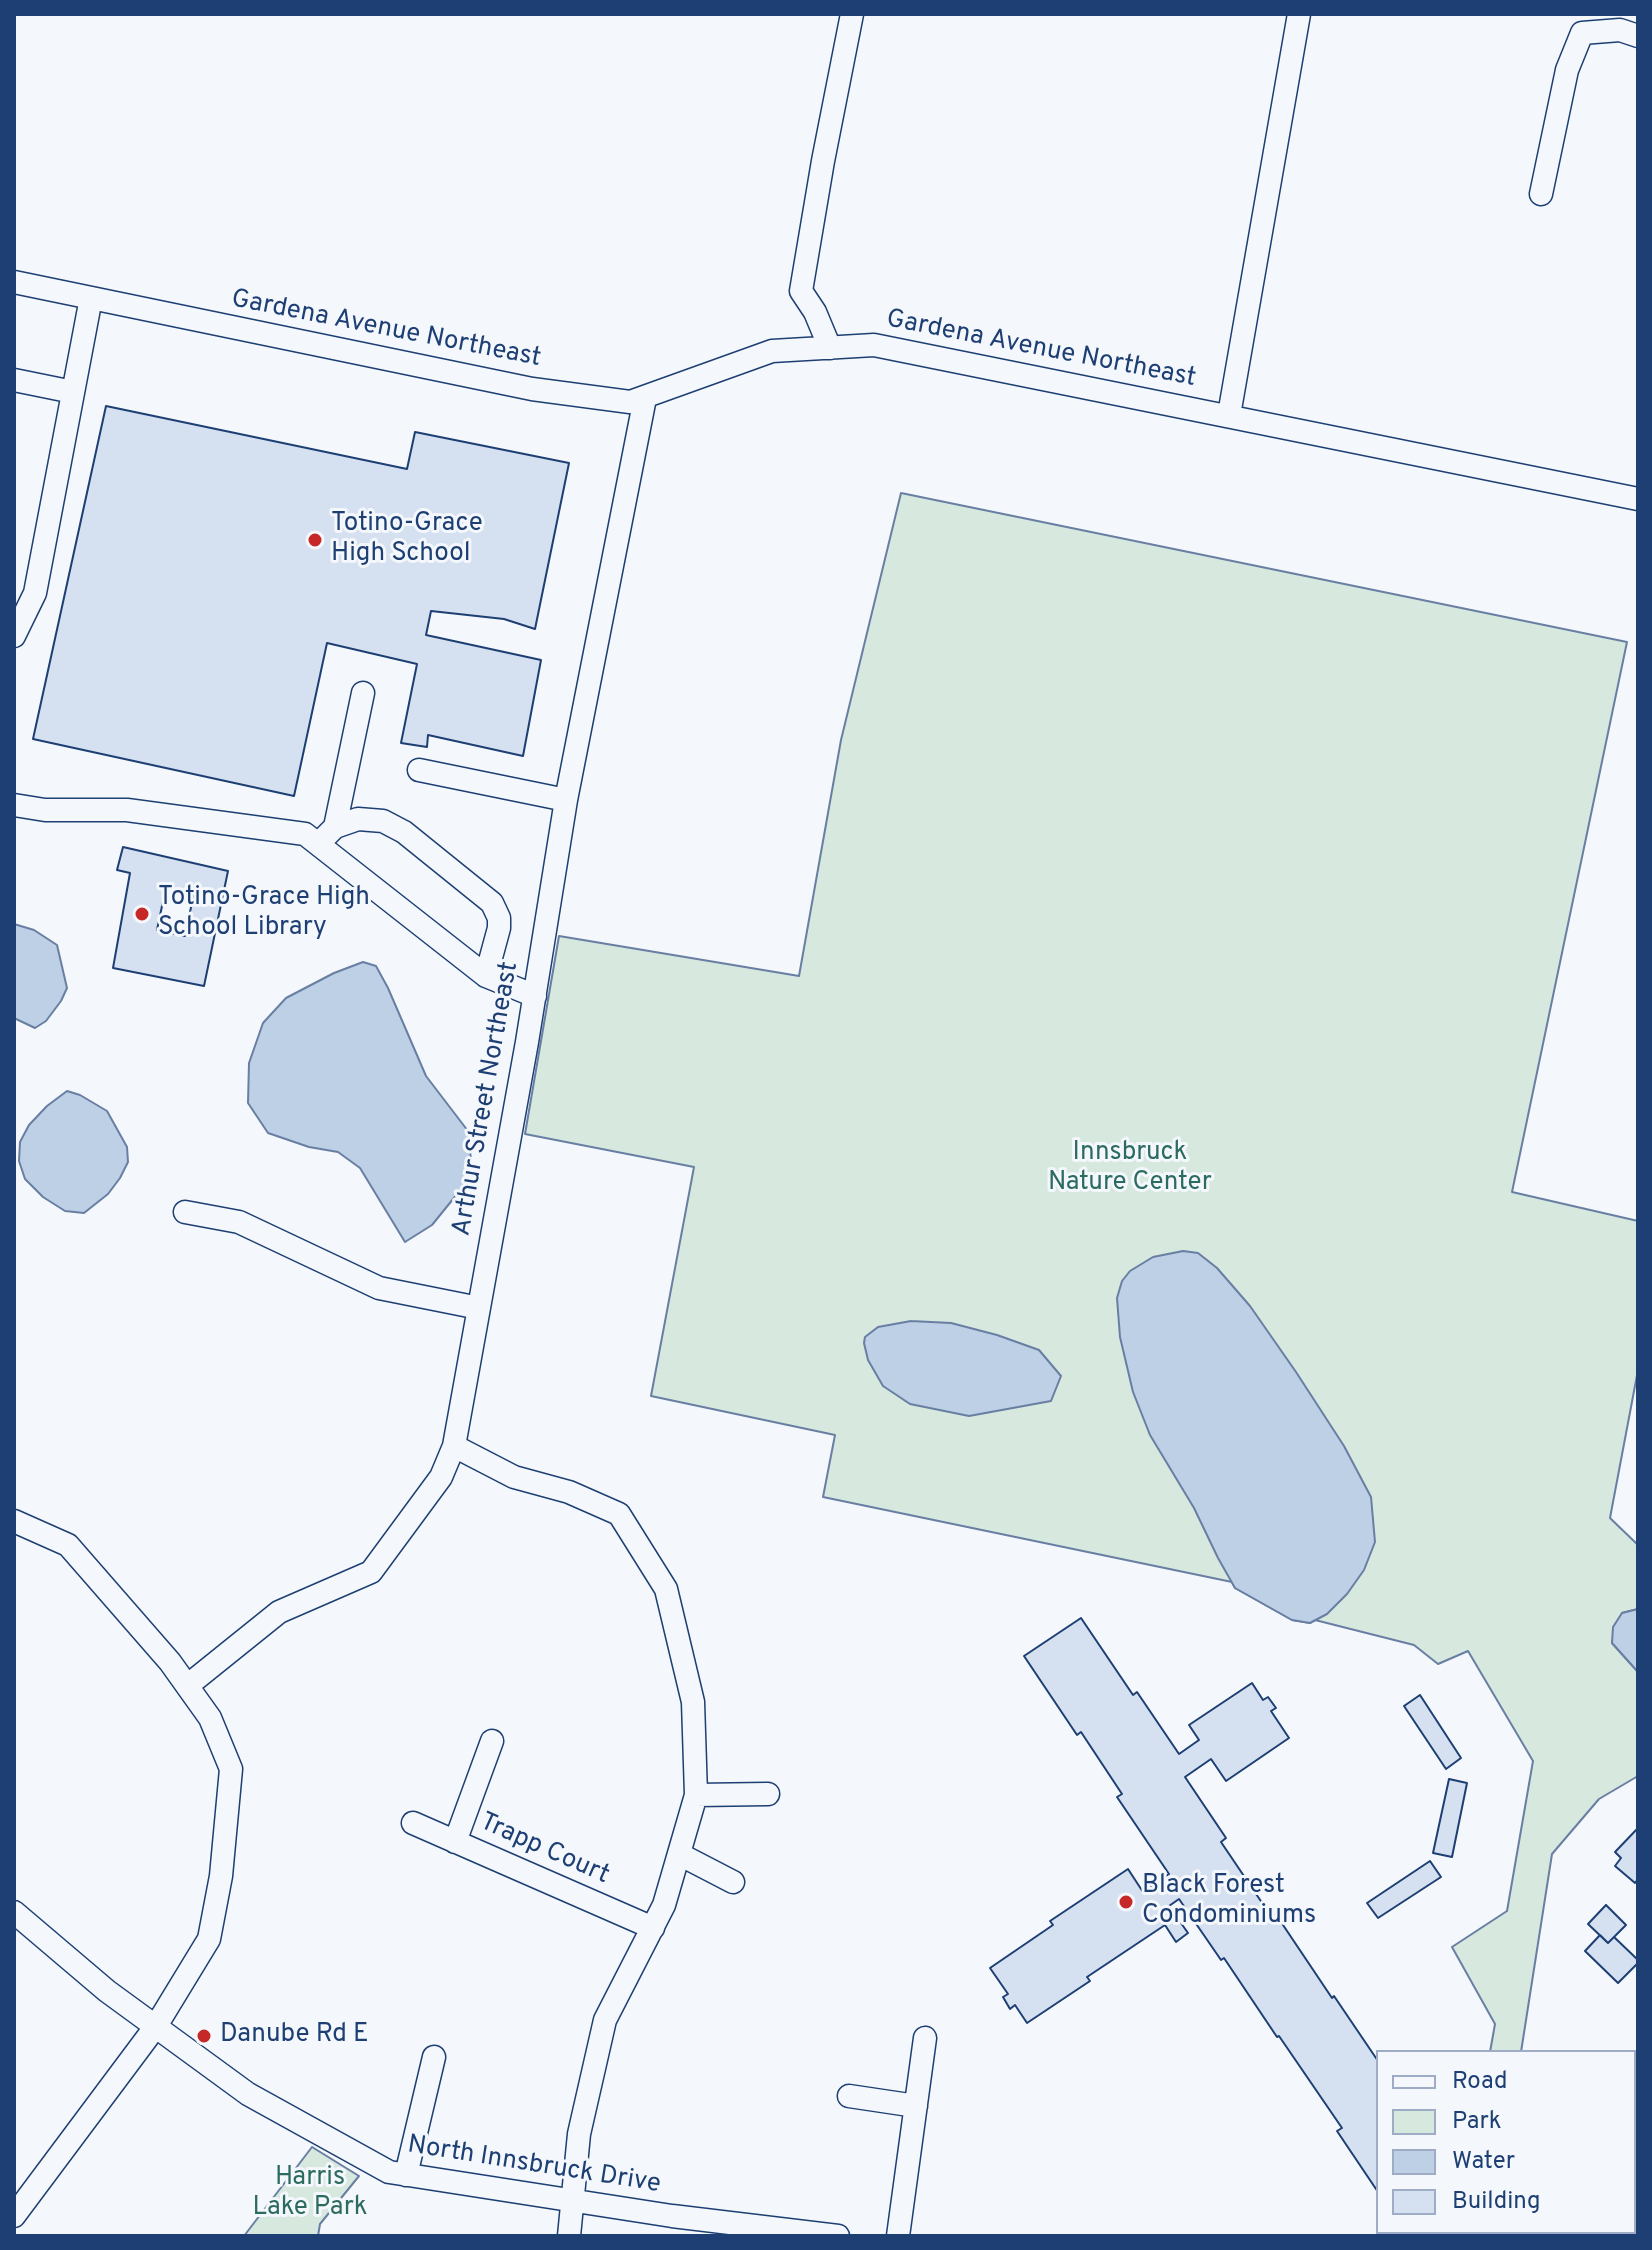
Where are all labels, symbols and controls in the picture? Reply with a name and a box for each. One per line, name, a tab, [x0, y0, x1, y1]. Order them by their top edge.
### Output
street label: Gardena Avenue Northeast	[229, 285, 543, 375]
street label: Gardena Avenue Northeast	[884, 305, 1198, 395]
place label: Totino-Grace High School	[331, 509, 483, 570]
marker: Totino-Grace High School	[306, 531, 324, 549]
place label: Totino-Grace High School Library	[158, 883, 370, 944]
marker: Totino-Grace High School Library	[133, 905, 151, 923]
street label: Arthur Street Northeast	[448, 959, 526, 1239]
park label: Innsbruck Nature Center	[1048, 1138, 1212, 1200]
street label: Trapp Court	[474, 1808, 614, 1892]
place label: Black Forest Condominiums	[1142, 1871, 1316, 1932]
marker: Black Forest Condominiums	[1117, 1893, 1135, 1911]
place label: Danube Rd E	[220, 2020, 369, 2052]
marker: Danube Rd E	[195, 2027, 213, 2045]
legend	[1376, 2050, 1636, 2234]
text: Road	[1452, 2067, 1508, 2097]
text: Park	[1452, 2107, 1502, 2137]
street label: North Innsbruck Drive	[405, 2131, 663, 2201]
text: Water	[1452, 2147, 1515, 2177]
park label: Harris Lake Park	[253, 2163, 367, 2224]
text: Building	[1452, 2187, 1541, 2217]

